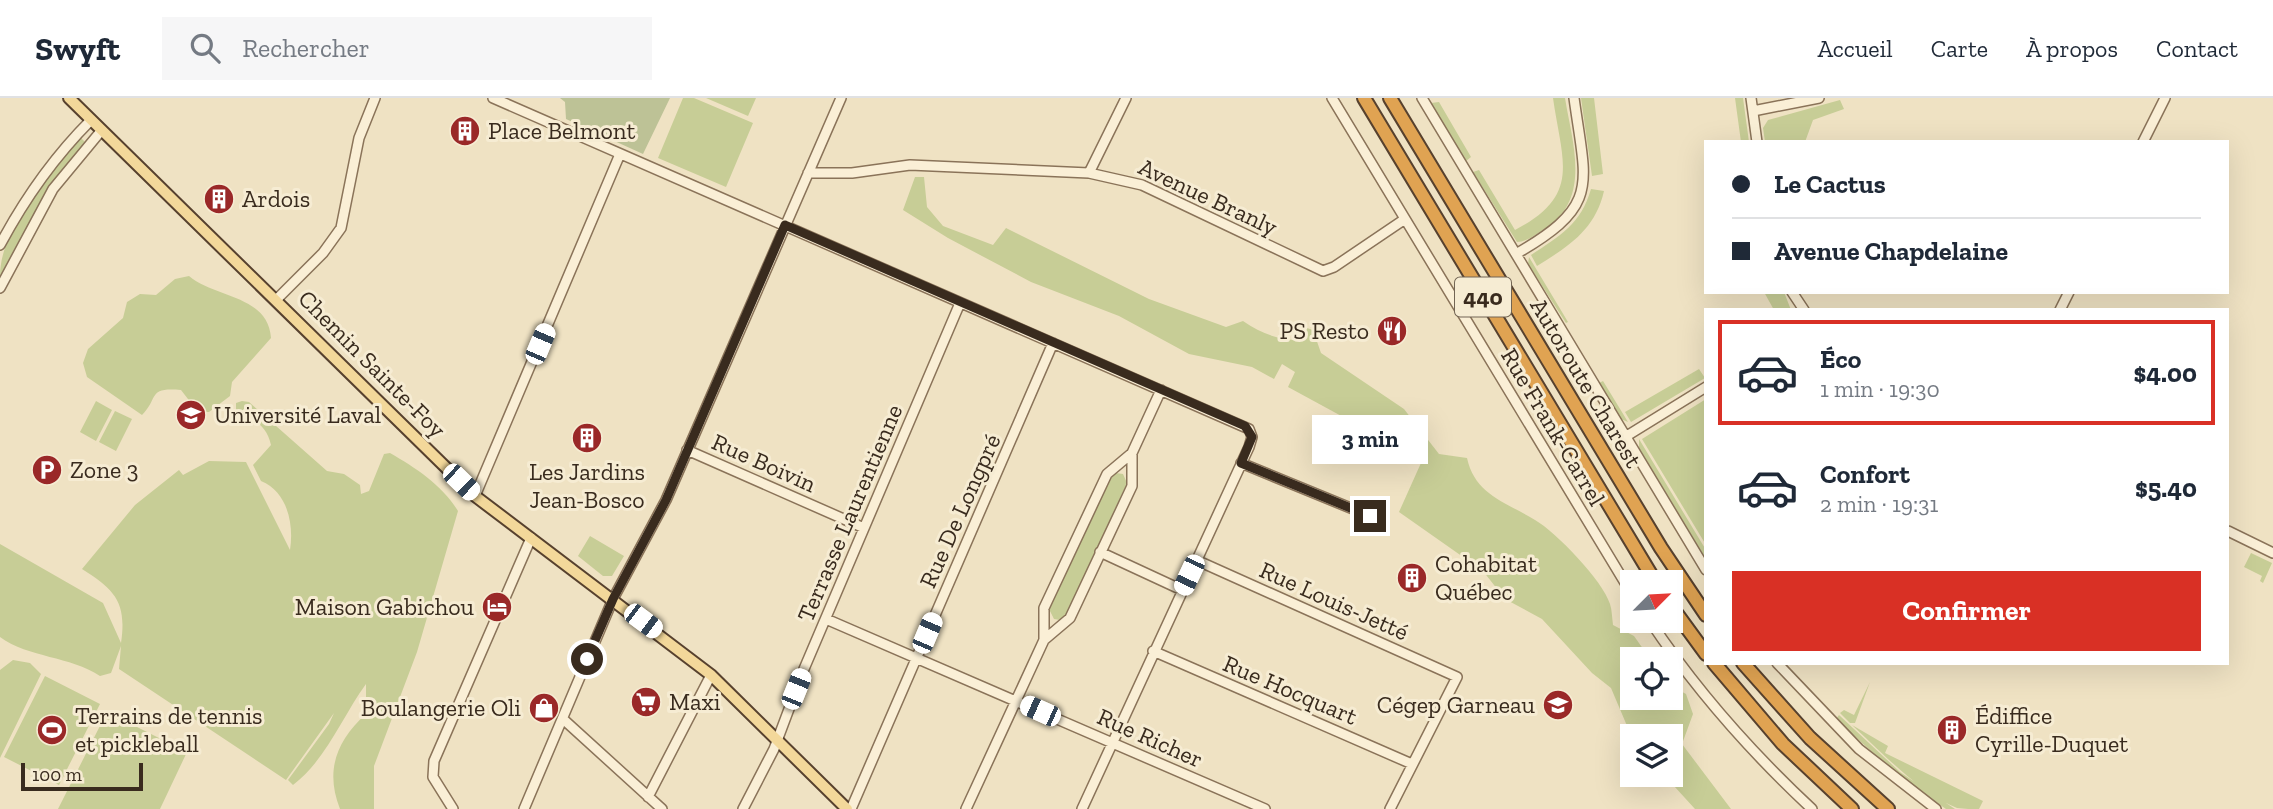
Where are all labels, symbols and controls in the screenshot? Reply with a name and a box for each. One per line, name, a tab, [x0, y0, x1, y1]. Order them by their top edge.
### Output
search box	[162, 17, 652, 80]
text: Swyft	[35, 29, 120, 68]
icon: search	[186, 29, 224, 67]
text: Rechercher	[242, 32, 370, 64]
text: Accueil	[1817, 34, 1893, 63]
text: Carte	[1931, 34, 1988, 63]
text: À propos	[2026, 34, 2118, 63]
text: Contact	[2156, 34, 2238, 63]
building icon: Place Belmont	[448, 114, 482, 148]
place label: Place Belmont	[488, 116, 636, 145]
street label: Avenue Branly	[1134, 152, 1283, 242]
text: Le Cactus	[1774, 168, 1886, 200]
building icon: Ardois	[202, 182, 236, 216]
place label: Ardois	[242, 184, 310, 213]
text: Avenue Chapdelaine	[1774, 235, 2008, 267]
road number: 440	[1455, 278, 1511, 316]
street label: Chemin Sainte-Foy	[293, 284, 453, 444]
street label: Autoroute Charest	[1524, 293, 1649, 473]
restaurant icon: PS Resto	[1375, 314, 1409, 348]
place label: PS Resto	[1279, 316, 1369, 345]
car	[523, 321, 558, 367]
icon: car	[1736, 341, 1799, 404]
street label: Rue Frank-Carrel	[1495, 343, 1612, 511]
text: Éco	[1820, 343, 1861, 375]
text: $4.00	[2134, 357, 2197, 389]
text: 1 min · 19:30	[1820, 375, 1940, 403]
school or university icon: Université Laval	[174, 398, 208, 432]
place label: Université Laval	[214, 400, 381, 429]
street label: Terrasse Laurentienne	[791, 400, 908, 626]
callout: 3 min	[1312, 414, 1428, 464]
building icon: Les Jardins Jean-Bosco	[570, 421, 604, 455]
text: 3 min	[1341, 425, 1399, 453]
street label: Rue Boivin	[708, 427, 821, 498]
street label: Rue De Longpré	[913, 429, 1006, 592]
parking icon: Zone 3	[30, 453, 64, 487]
place label: Zone 3	[70, 455, 138, 484]
icon: car	[1736, 456, 1799, 519]
place label: Les Jardins Jean-Bosco	[529, 457, 645, 514]
text: Confort	[1820, 458, 1910, 490]
car	[439, 460, 484, 504]
text: $5.40	[2135, 472, 2197, 504]
text: 2 min · 19:31	[1820, 490, 1938, 518]
route end	[1354, 500, 1386, 532]
place label: Cohabitat Québec	[1435, 549, 1537, 606]
car	[1171, 552, 1208, 598]
street label: Rue Louis-Jetté	[1255, 555, 1413, 646]
building icon: Cohabitat Québec	[1395, 561, 1429, 595]
north arrow	[1620, 570, 1684, 634]
map controls	[1620, 570, 1683, 787]
button: Confirmer	[1732, 571, 2201, 651]
hotel icon: Maison Gabichou	[480, 590, 514, 624]
place label: Maison Gabichou	[295, 592, 475, 621]
car	[620, 600, 667, 642]
car	[910, 610, 945, 656]
route start	[571, 643, 603, 675]
button: locate	[1620, 647, 1683, 710]
street label: Rue Hocquart	[1219, 648, 1362, 731]
car	[779, 666, 814, 712]
supermarket icon: Maxi	[629, 685, 663, 719]
place label: Maxi	[669, 687, 721, 716]
school or university icon: Cégep Garneau	[1541, 688, 1575, 722]
place label: Cégep Garneau	[1377, 690, 1536, 719]
shop icon: Boulangerie Oli	[527, 691, 561, 725]
place label: Boulangerie Oli	[361, 693, 521, 722]
car	[1017, 693, 1064, 729]
place label: Terrains de tennis et pickleball	[75, 701, 263, 758]
street label: Rue Richer	[1093, 701, 1207, 774]
place label: Édiffice Cyrille-Duquet	[1975, 701, 2128, 758]
sports icon: Terrains de tennis et pickleball	[35, 713, 69, 747]
building icon: Édiffice Cyrille-Duquet	[1935, 713, 1969, 747]
button: layers	[1620, 724, 1683, 787]
scale bar	[21, 760, 144, 792]
text: 100 m	[32, 763, 82, 786]

